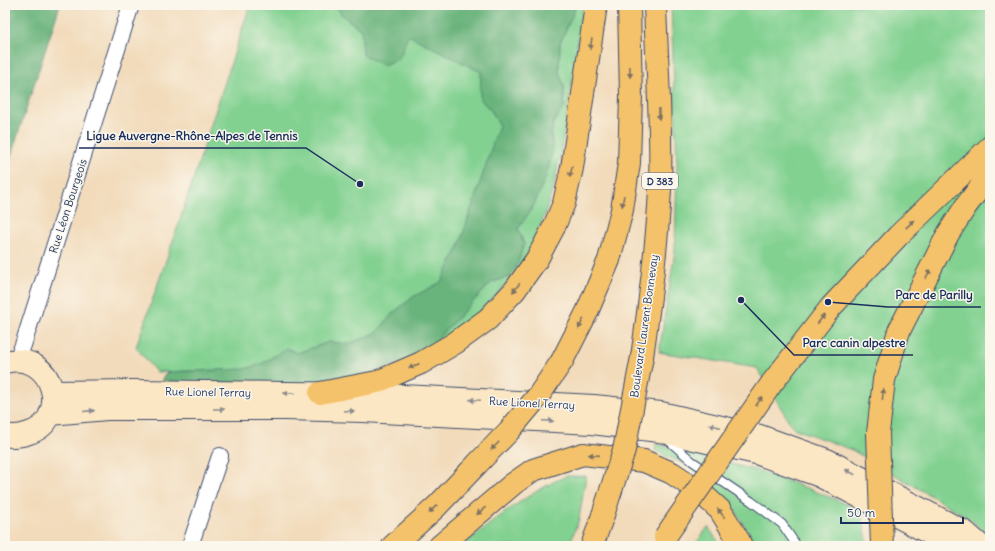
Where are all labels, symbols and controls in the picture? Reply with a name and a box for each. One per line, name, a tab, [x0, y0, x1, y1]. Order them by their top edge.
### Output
one-way arrow	[588, 37, 594, 50]
one-way arrow	[627, 66, 634, 78]
one-way arrow	[656, 108, 662, 121]
callout: Ligue Auvergne-Rhône-Alpes de Tennis	[79, 124, 306, 148]
text: Ligue Auvergne-Rhône-Alpes de Tennis	[86, 128, 298, 144]
street label: Rue Léon Bourgeois	[46, 157, 90, 255]
one-way arrow	[567, 166, 573, 178]
road number: D 383	[642, 173, 678, 189]
one-way arrow	[620, 195, 626, 208]
one-way arrow	[905, 219, 915, 229]
street label: Boulevard Laurent Bonnevay	[627, 254, 661, 398]
one-way arrow	[925, 268, 931, 279]
one-way arrow	[512, 283, 520, 294]
callout: Parc de Parilly	[888, 283, 981, 307]
text: Parc de Parilly	[895, 287, 973, 303]
one-way arrow	[817, 314, 826, 325]
one-way arrow	[578, 318, 584, 330]
callout: Parc canin alpestre	[794, 331, 913, 355]
text: Parc canin alpestre	[802, 335, 906, 351]
one-way arrow	[408, 363, 419, 369]
street label: Rue Lionel Terray	[165, 384, 251, 400]
one-way arrow	[880, 388, 886, 400]
one-way arrow	[282, 390, 295, 396]
street label: Rue Lionel Terray	[489, 394, 575, 412]
one-way arrow	[469, 396, 481, 403]
one-way arrow	[755, 396, 763, 407]
one-way arrow	[213, 406, 226, 412]
one-way arrow	[83, 408, 95, 414]
one-way arrow	[343, 408, 356, 414]
one-way arrow	[542, 418, 555, 424]
one-way arrow	[708, 422, 721, 428]
one-way arrow	[490, 441, 500, 451]
one-way arrow	[588, 452, 600, 459]
one-way arrow	[845, 469, 856, 475]
scale bar	[841, 499, 963, 525]
one-way arrow	[428, 504, 438, 514]
text: 50 m	[847, 505, 876, 520]
one-way arrow	[476, 506, 486, 516]
one-way arrow	[717, 507, 725, 518]

